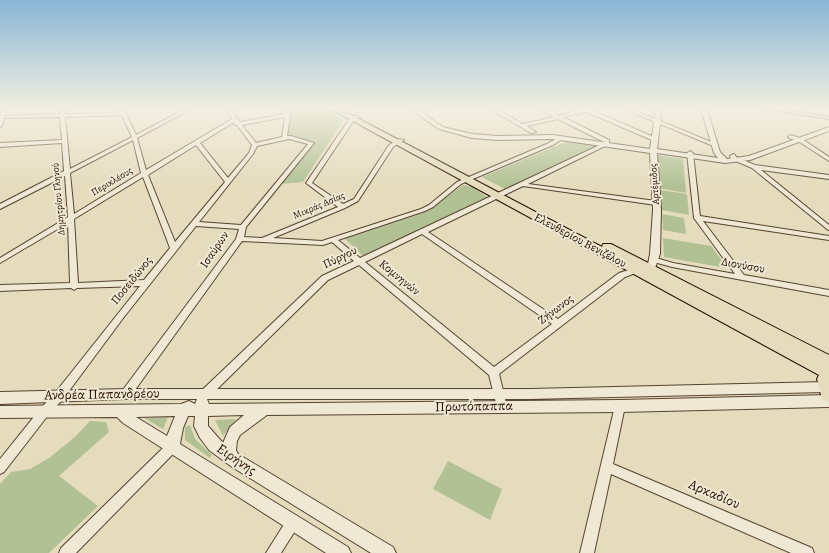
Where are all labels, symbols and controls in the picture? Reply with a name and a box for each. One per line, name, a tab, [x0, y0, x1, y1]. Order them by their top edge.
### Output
street label: Δημητρίου Γληνού	[50, 162, 68, 236]
street label: Αρτέμιδος	[648, 163, 662, 205]
street label: Περικλέους	[89, 165, 135, 199]
street label: Μικράς Ασίας	[291, 190, 347, 222]
street label: Ελευθερίου Βενιζέλου	[531, 211, 629, 271]
street label: Ισαύρων	[198, 229, 232, 271]
street label: Πύργου	[321, 244, 359, 272]
street label: Ποσειδώνος	[108, 254, 156, 308]
street label: Διονύσου	[720, 255, 766, 277]
street label: Κομνηνών	[376, 257, 422, 299]
street label: Ζήνωνος	[535, 292, 577, 328]
street label: Ανδρέα Παπανδρέου	[44, 386, 160, 404]
street label: Πρωτόπαππα	[435, 398, 513, 416]
street label: Ειρήνης	[213, 441, 259, 479]
street label: Αρκαδίου	[686, 477, 742, 513]

